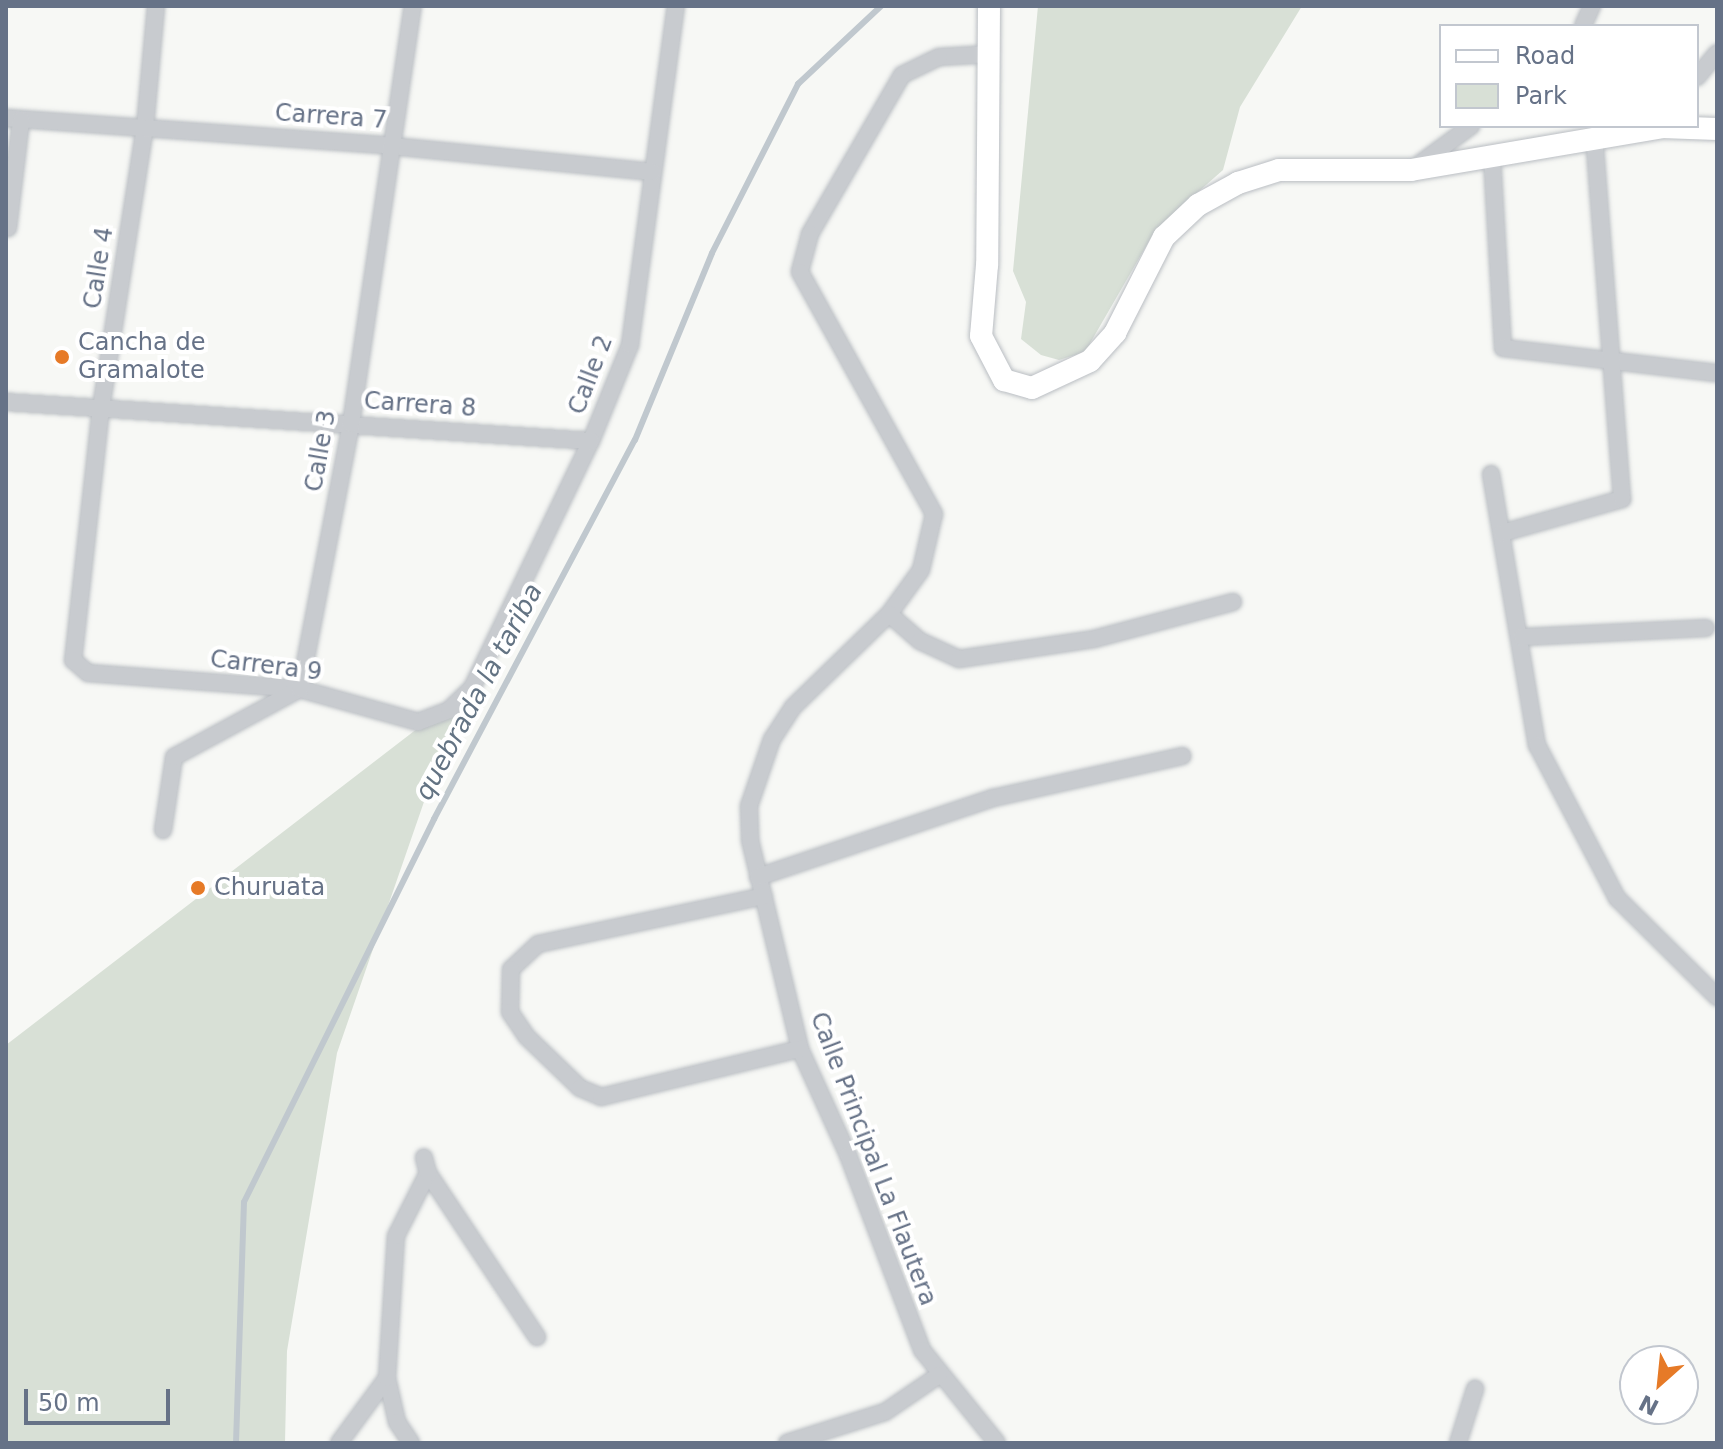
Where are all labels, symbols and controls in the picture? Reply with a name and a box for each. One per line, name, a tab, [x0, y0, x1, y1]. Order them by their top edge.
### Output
legend	[1439, 24, 1699, 128]
text: Road	[1515, 42, 1575, 70]
text: Park	[1515, 82, 1567, 110]
street label: Carrera 7	[274, 99, 388, 135]
street label: Calle 4	[78, 225, 120, 311]
place label: Cancha de Gramalote	[78, 329, 205, 385]
street label: Calle 2	[563, 331, 619, 419]
marker: Cancha de Gramalote	[53, 348, 71, 366]
street label: Carrera 8	[363, 387, 477, 423]
street label: Calle 3	[300, 408, 342, 494]
water label: quebrada la tariba	[409, 578, 549, 806]
street label: Carrera 9	[208, 645, 324, 687]
place label: Churuata	[214, 874, 325, 902]
marker: Churuata	[189, 879, 207, 897]
street label: Calle Principal La Flautera	[804, 1008, 942, 1310]
north arrow	[1619, 1345, 1699, 1425]
scale bar	[28, 1373, 174, 1423]
text: 50 m	[38, 1389, 100, 1417]
text: N	[1635, 1390, 1663, 1420]

